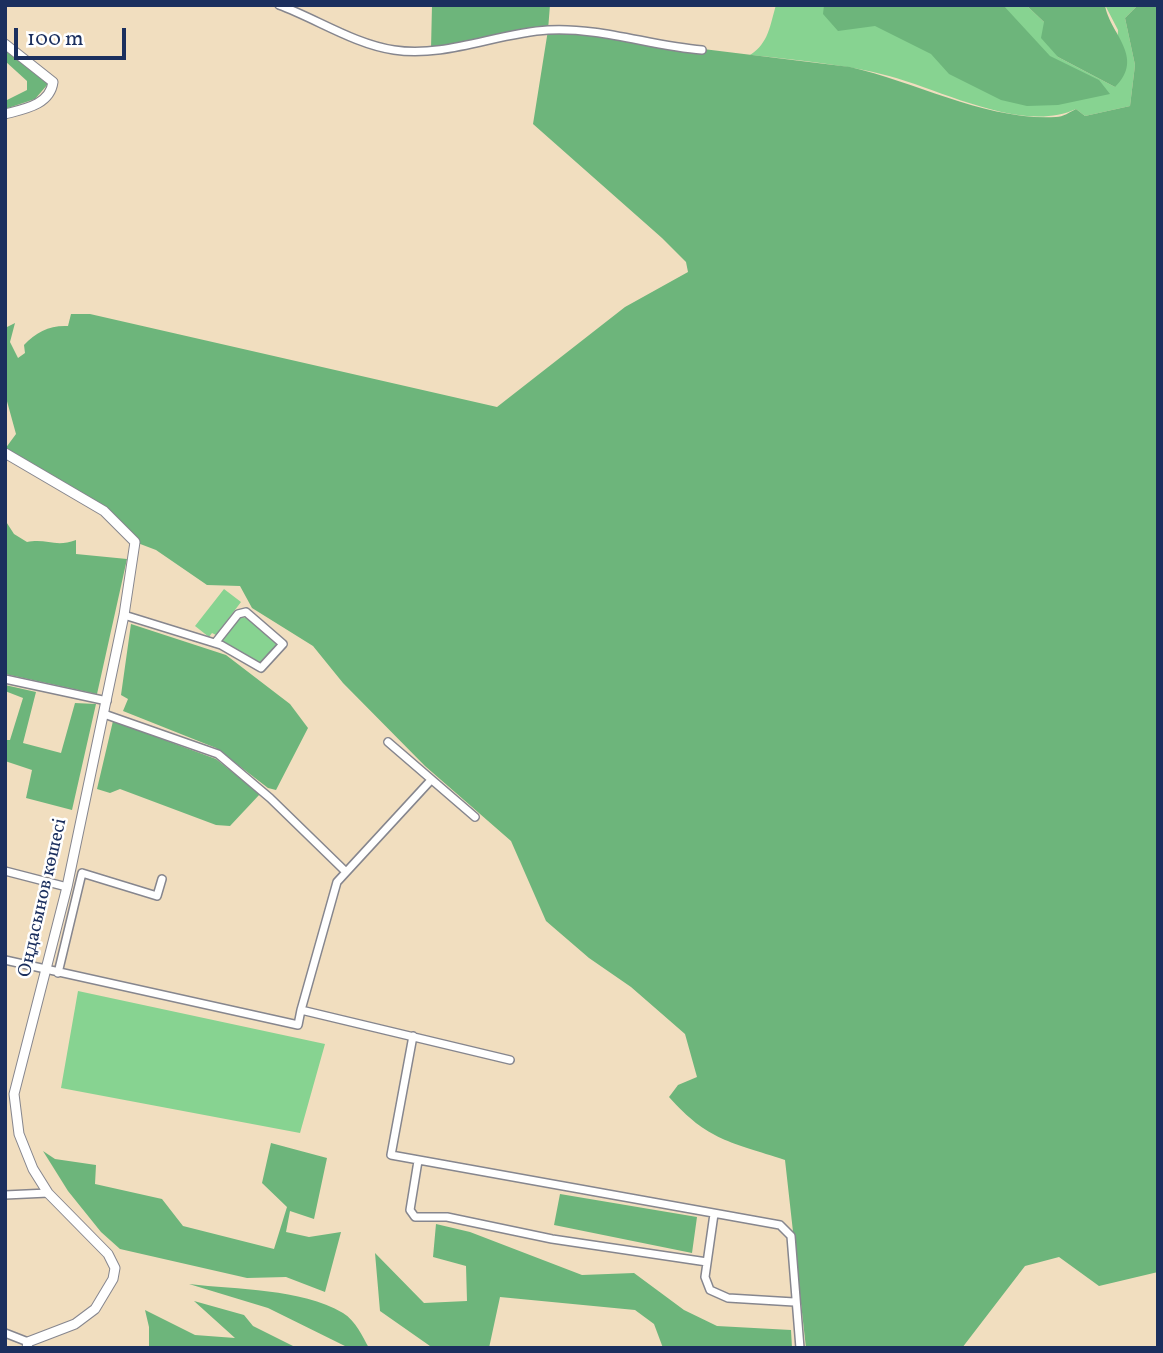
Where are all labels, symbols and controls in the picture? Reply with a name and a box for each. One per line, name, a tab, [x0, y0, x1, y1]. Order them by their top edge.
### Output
scale bar	[18, 14, 130, 58]
text: 100 m	[27, 25, 84, 54]
street label: Оңдасынов көшесі	[15, 816, 73, 980]

